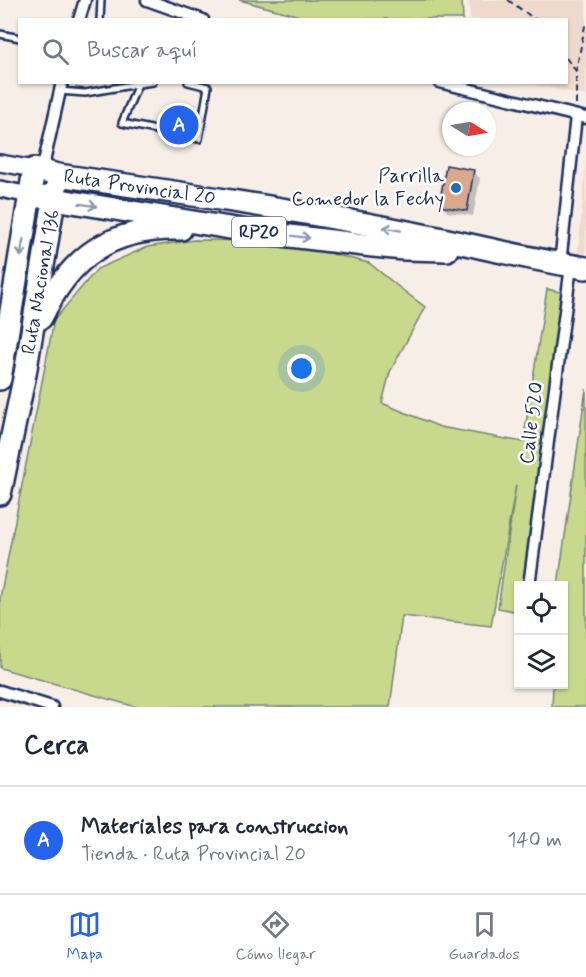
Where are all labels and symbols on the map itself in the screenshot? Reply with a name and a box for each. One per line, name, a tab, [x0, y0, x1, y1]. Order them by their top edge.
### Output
pin: A	[160, 102, 198, 148]
north arrow	[442, 102, 496, 156]
street label: Ruta Provincial 20	[62, 162, 217, 212]
place label: Parrilla Comedor la Fechy	[291, 163, 445, 213]
marker: Parrilla Comedor la Fechy	[449, 181, 463, 195]
one-way arrow	[78, 200, 97, 211]
street label: Ruta Nacional 136	[15, 207, 66, 357]
road number: RP20	[232, 217, 286, 247]
one-way arrow	[382, 223, 402, 234]
one-way arrow	[291, 232, 311, 243]
one-way arrow	[16, 238, 27, 257]
your location	[287, 354, 316, 383]
street label: Calle 520	[514, 380, 550, 466]

